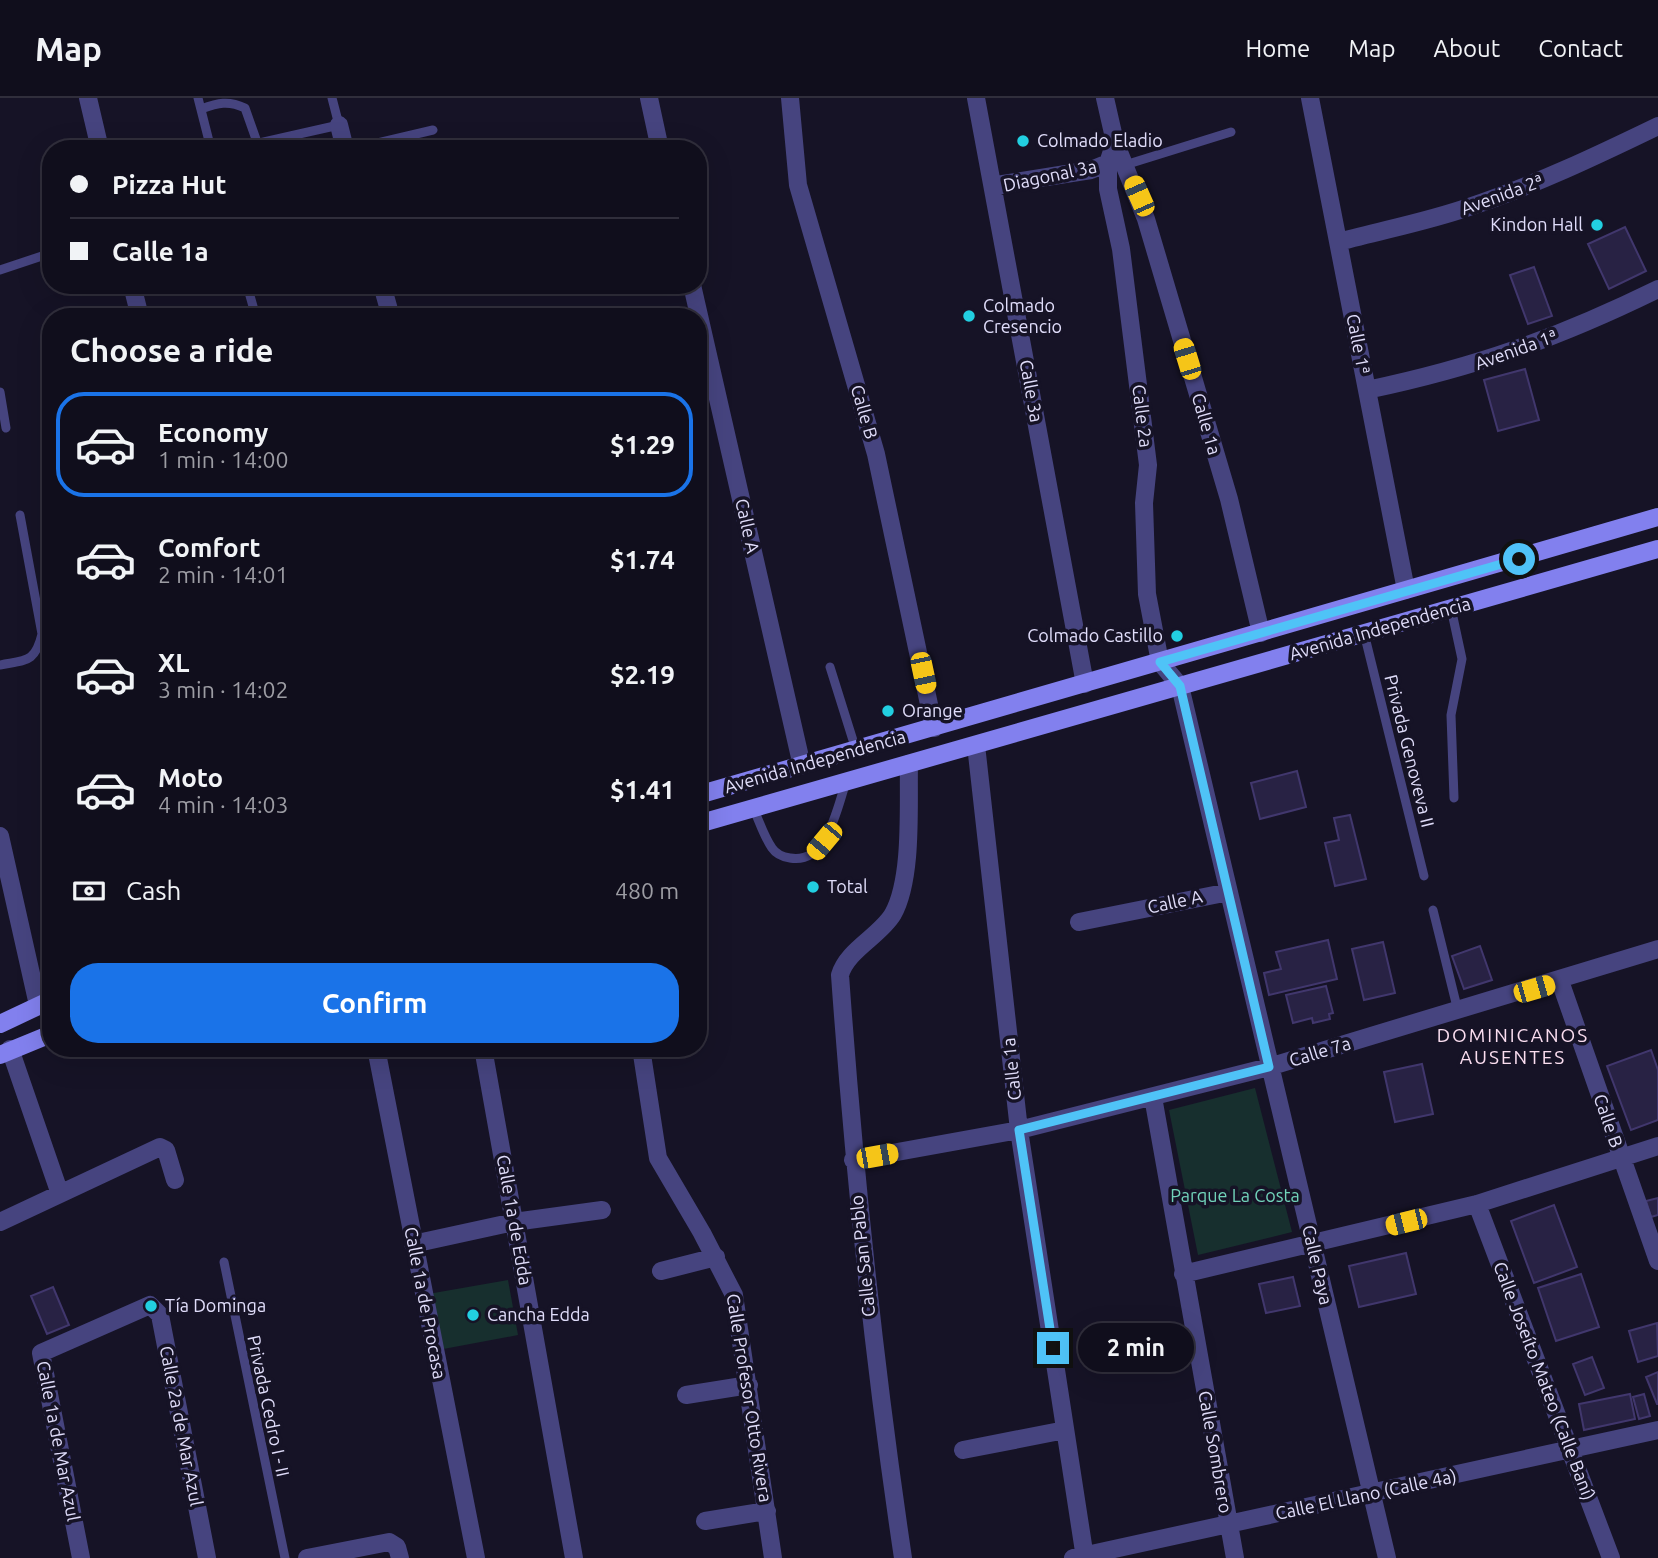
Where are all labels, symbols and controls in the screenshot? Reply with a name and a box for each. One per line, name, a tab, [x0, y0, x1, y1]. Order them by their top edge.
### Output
text: Map	[35, 30, 102, 67]
text: Home	[1245, 35, 1310, 62]
text: Map	[1348, 35, 1395, 62]
text: About	[1433, 35, 1500, 62]
text: Contact	[1538, 35, 1623, 62]
place label: Colmado Eladio	[1037, 130, 1163, 150]
marker: Colmado Eladio	[1015, 133, 1031, 149]
street label: Diagonal 3a	[1001, 155, 1098, 195]
text: Pizza Hut	[112, 170, 226, 199]
street label: Avenida 2ª	[1458, 170, 1545, 218]
car	[1121, 173, 1158, 219]
place label: Kindon Hall	[1490, 214, 1583, 234]
marker: Kindon Hall	[1589, 217, 1605, 233]
text: Calle 1a	[112, 237, 209, 266]
place label: Colmado Cresencio	[983, 295, 1062, 336]
marker: Colmado Cresencio	[961, 308, 977, 324]
street label: Calle 1ª	[1343, 312, 1375, 376]
street label: Avenida 1ª	[1472, 325, 1559, 373]
text: Choose a ride	[70, 332, 273, 368]
car	[1171, 336, 1204, 382]
street label: Calle 3a	[1017, 358, 1047, 424]
street label: Calle B	[848, 382, 882, 441]
street label: Calle 2a	[1129, 383, 1157, 448]
street label: Calle 1a	[1189, 391, 1225, 457]
icon: car	[74, 413, 137, 476]
text: Economy	[158, 418, 268, 447]
text: $1.29	[610, 430, 675, 459]
text: 1 min · 14:00	[158, 447, 289, 472]
street label: Calle A	[732, 496, 764, 555]
icon: car	[74, 528, 137, 591]
text: Comfort	[158, 533, 261, 562]
route start	[1503, 543, 1535, 575]
text: $1.74	[610, 545, 675, 574]
text: 2 min · 14:01	[158, 562, 289, 587]
street label: Avenida Independencia	[1287, 593, 1473, 663]
place label: Colmado Castillo	[1027, 625, 1163, 645]
marker: Colmado Castillo	[1169, 628, 1185, 644]
icon: car	[74, 643, 137, 706]
text: XL	[158, 648, 189, 677]
car	[909, 650, 938, 696]
text: $2.19	[610, 660, 675, 689]
street label: Privada Genoveva II	[1381, 672, 1439, 829]
text: 3 min · 14:02	[158, 677, 289, 702]
place label: Orange	[902, 700, 963, 720]
marker: Orange	[880, 703, 896, 719]
street label: Avenida Independencia	[722, 726, 908, 796]
icon: car	[74, 758, 137, 821]
text: Moto	[158, 763, 223, 792]
text: $1.41	[610, 775, 675, 804]
text: 4 min · 14:03	[158, 792, 289, 817]
car	[803, 818, 846, 864]
icon: cash	[70, 872, 108, 910]
text: Cash	[126, 876, 181, 905]
place label: Total	[827, 876, 868, 896]
text: 480 m	[615, 878, 679, 903]
marker: Total	[805, 879, 821, 895]
street label: Calle A	[1146, 885, 1204, 917]
button: Confirm	[70, 963, 679, 1043]
car	[1511, 973, 1558, 1005]
district label: DOMINICANOS AUSENTES	[1437, 1024, 1589, 1068]
street label: Calle 7a	[1287, 1032, 1353, 1070]
street label: Calle 1a	[998, 1037, 1024, 1102]
street label: Calle B	[1590, 1091, 1627, 1150]
car	[855, 1142, 900, 1170]
street label: Calle 1a de Edda	[494, 1153, 536, 1287]
park label: Parque La Costa	[1170, 1185, 1300, 1205]
street label: Calle San Pablo	[846, 1194, 878, 1318]
car	[1384, 1207, 1429, 1237]
street label: Calle Paya	[1299, 1223, 1337, 1307]
street label: Calle 1a de Procasa	[401, 1225, 451, 1381]
street label: Calle Joseíto Mateo (Calle Baní)	[1489, 1259, 1600, 1503]
street label: Calle Profesor Otto Rivera	[724, 1292, 776, 1504]
place label: Tía Dominga	[165, 1295, 266, 1315]
marker: Tía Dominga	[143, 1298, 159, 1314]
place label: Cancha Edda	[487, 1304, 590, 1324]
marker: Cancha Edda	[465, 1307, 481, 1323]
callout: 2 min	[1078, 1324, 1193, 1372]
route end	[1037, 1332, 1069, 1364]
street label: Privada Cedro I - II	[244, 1333, 294, 1478]
text: 2 min	[1107, 1335, 1165, 1360]
street label: Calle 2a de Mar Azul	[157, 1344, 207, 1508]
street label: Calle 1a de Mar Azul	[34, 1359, 84, 1523]
street label: Calle Sombrero	[1195, 1389, 1237, 1515]
street label: Calle El Llano (Calle 4a)	[1273, 1465, 1458, 1524]

